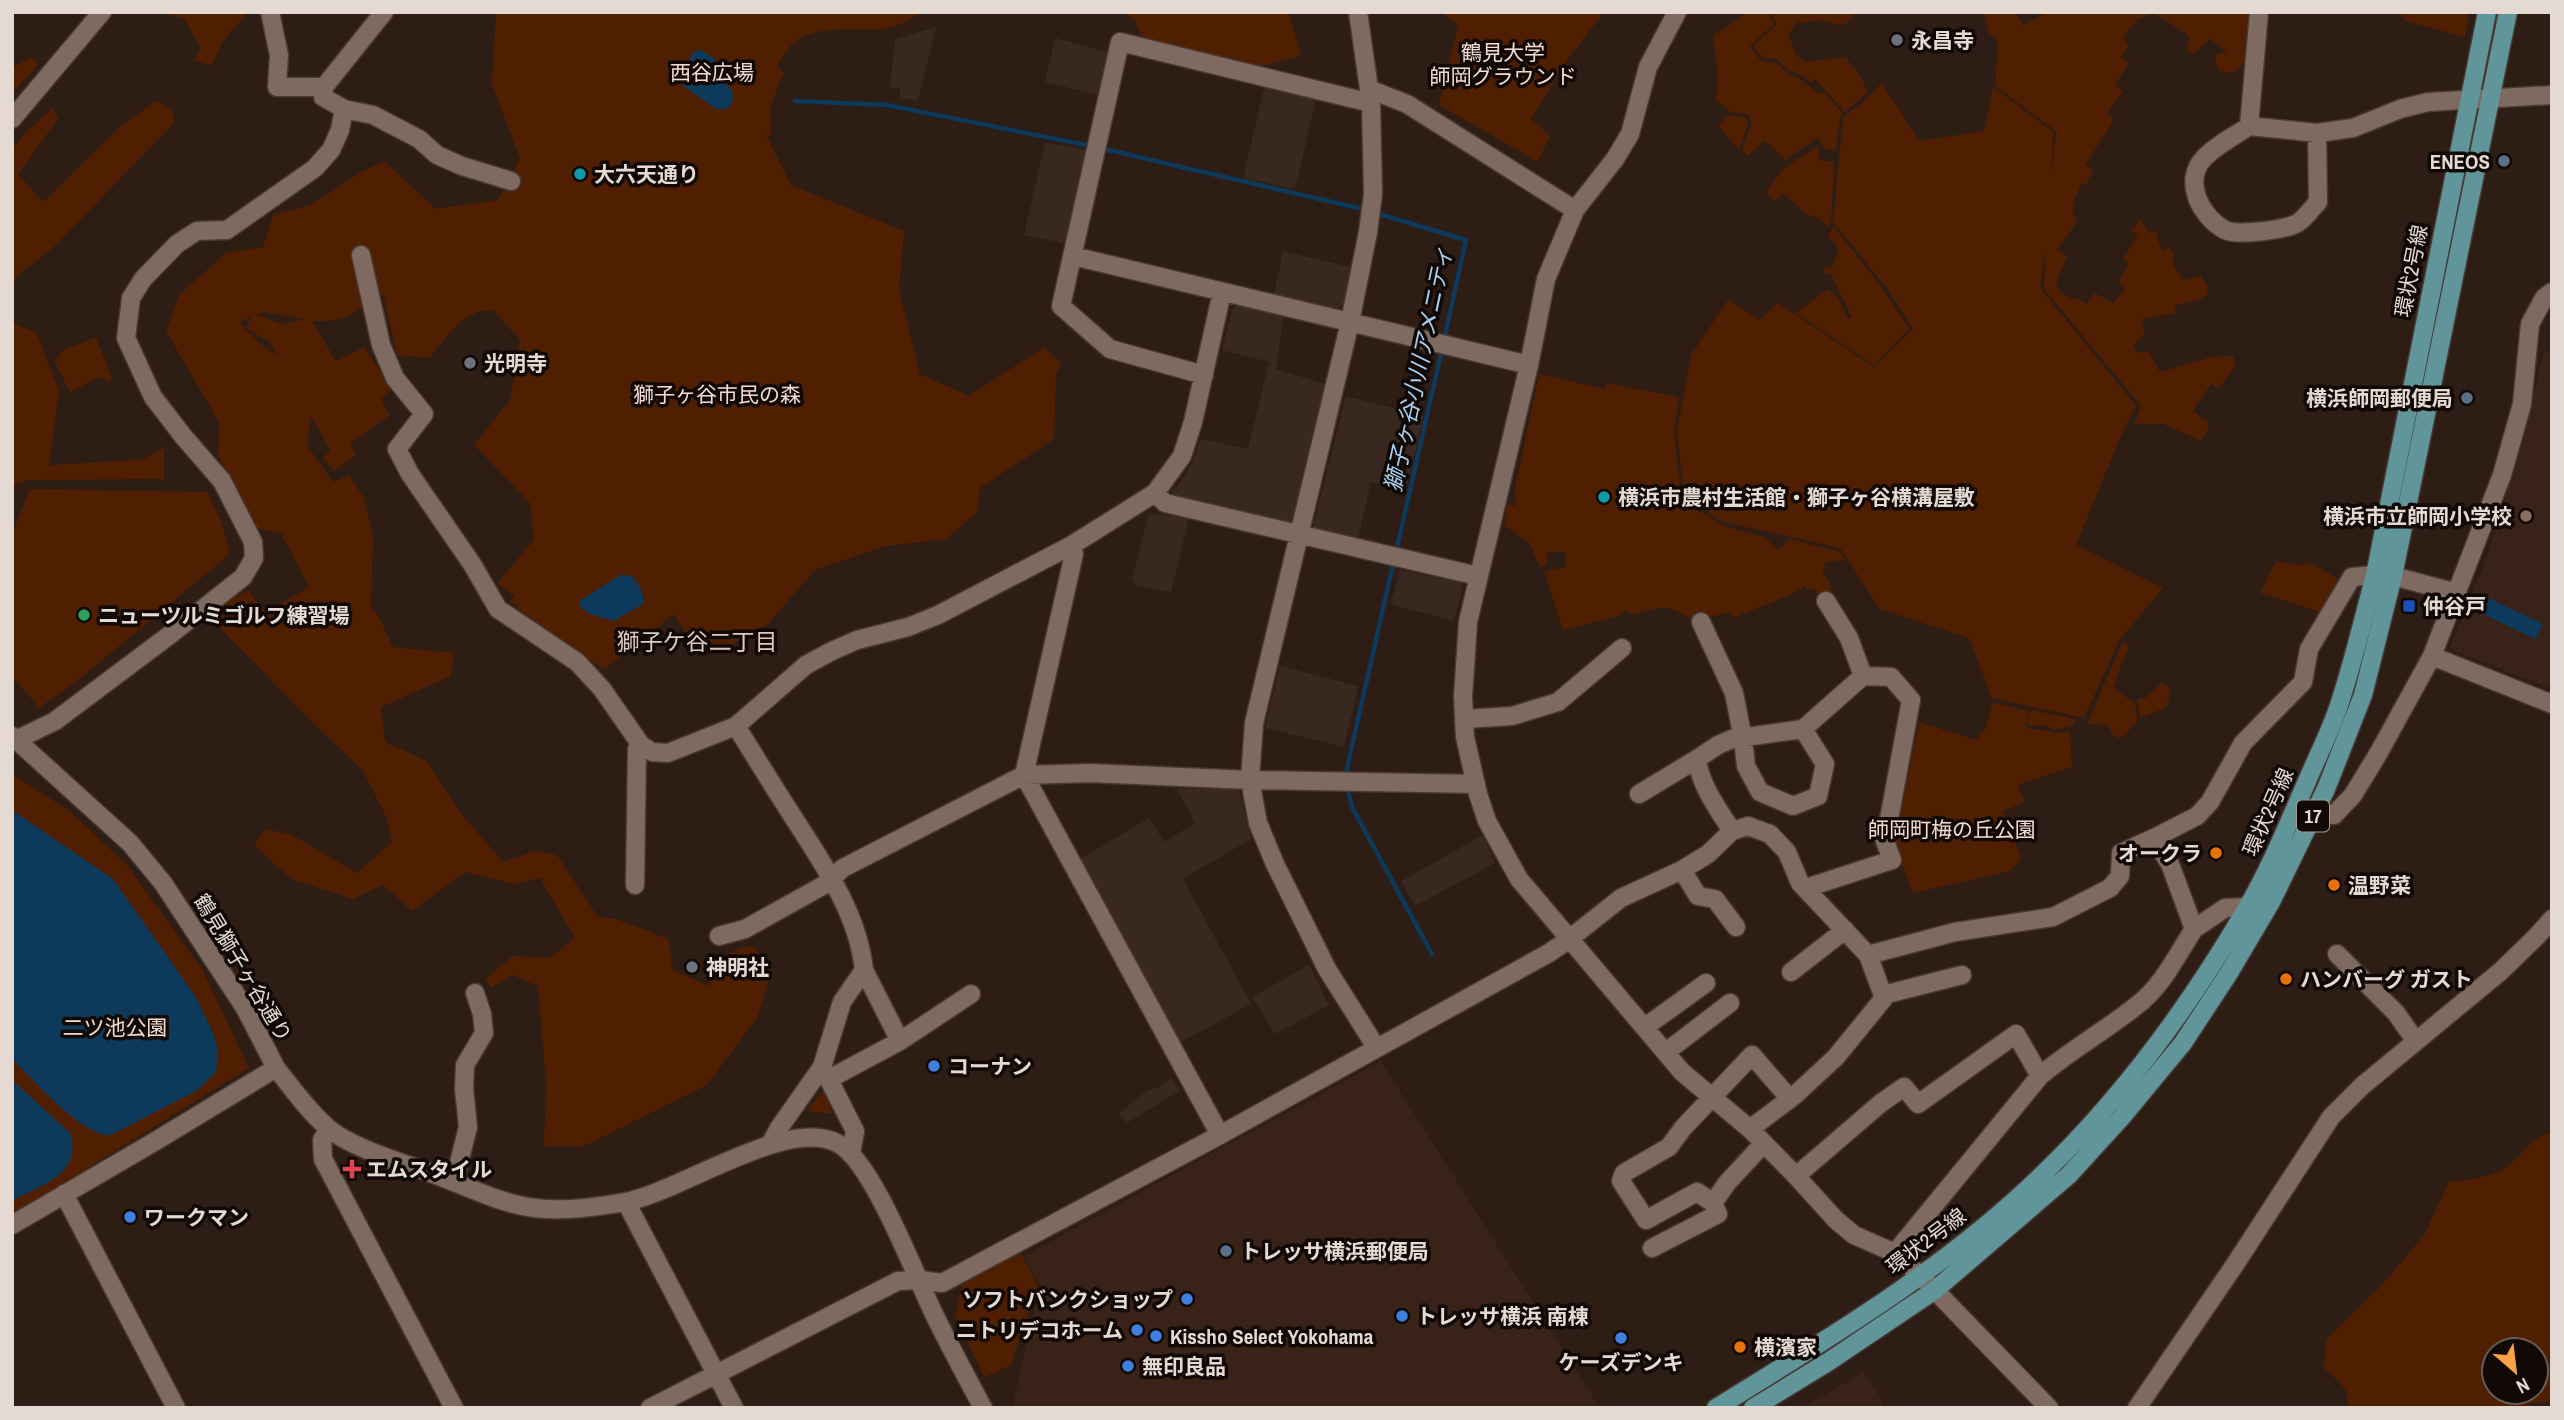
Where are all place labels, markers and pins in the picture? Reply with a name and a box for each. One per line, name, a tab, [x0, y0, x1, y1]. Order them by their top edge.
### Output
place label: 永昌寺	[1911, 26, 1974, 55]
marker: 永昌寺	[1889, 32, 1905, 48]
place label: ENEOS	[2430, 147, 2490, 176]
marker: ENEOS	[2496, 153, 2512, 169]
place label: 大六天通り	[594, 160, 699, 189]
marker: 大六天通り	[572, 166, 588, 182]
place label: 光明寺	[484, 349, 547, 378]
marker: 光明寺	[462, 355, 478, 371]
place label: 横浜師岡郵便局	[2306, 384, 2453, 413]
marker: 横浜師岡郵便局	[2459, 390, 2475, 406]
place label: 横浜市農村生活館・獅子ヶ谷横溝屋敷	[1618, 483, 1975, 512]
marker: 横浜市農村生活館・獅子ヶ谷横溝屋敷	[1596, 489, 1612, 505]
place label: 横浜市立師岡小学校	[2323, 502, 2512, 531]
marker: 横浜市立師岡小学校	[2518, 508, 2534, 524]
place label: 仲谷戸	[2423, 592, 2486, 621]
marker: 仲谷戸	[2401, 598, 2417, 614]
place label: ニューツルミゴルフ練習場	[98, 601, 350, 630]
marker: ニューツルミゴルフ練習場	[76, 607, 92, 623]
place label: オークラ	[2118, 839, 2202, 868]
marker: オークラ	[2208, 845, 2224, 861]
place label: 温野菜	[2348, 871, 2411, 900]
marker: 温野菜	[2326, 877, 2342, 893]
place label: 神明社	[706, 953, 769, 982]
marker: 神明社	[684, 959, 700, 975]
place label: ハンバーグ ガスト	[2300, 965, 2473, 994]
marker: ハンバーグ ガスト	[2278, 971, 2294, 987]
place label: コーナン	[948, 1052, 1032, 1081]
marker: コーナン	[926, 1058, 942, 1074]
place label: エムスタイル	[366, 1155, 492, 1184]
marker: エムスタイル	[344, 1161, 360, 1177]
place label: ワークマン	[144, 1203, 249, 1232]
marker: ワークマン	[122, 1209, 138, 1225]
place label: トレッサ横浜郵便局	[1240, 1237, 1429, 1266]
marker: トレッサ横浜郵便局	[1218, 1243, 1234, 1259]
place label: ソフトバンクショップ	[962, 1285, 1173, 1314]
marker: ソフトバンクショップ	[1179, 1291, 1195, 1307]
place label: トレッサ横浜 南棟	[1416, 1302, 1589, 1331]
marker: トレッサ横浜 南棟	[1394, 1308, 1410, 1324]
place label: ニトリデコホーム	[956, 1316, 1123, 1345]
marker: ニトリデコホーム	[1129, 1322, 1145, 1338]
place label: Kissho Select Yokohama	[1170, 1322, 1374, 1351]
marker: Kissho Select Yokohama	[1148, 1328, 1164, 1344]
marker: ケーズデンキ	[1613, 1330, 1629, 1346]
place label: 横濱家	[1754, 1333, 1817, 1362]
marker: 横濱家	[1732, 1339, 1748, 1355]
place label: ケーズデンキ	[1559, 1348, 1683, 1377]
place label: 無印良品	[1142, 1352, 1226, 1381]
marker: 無印良品	[1120, 1358, 1136, 1374]

